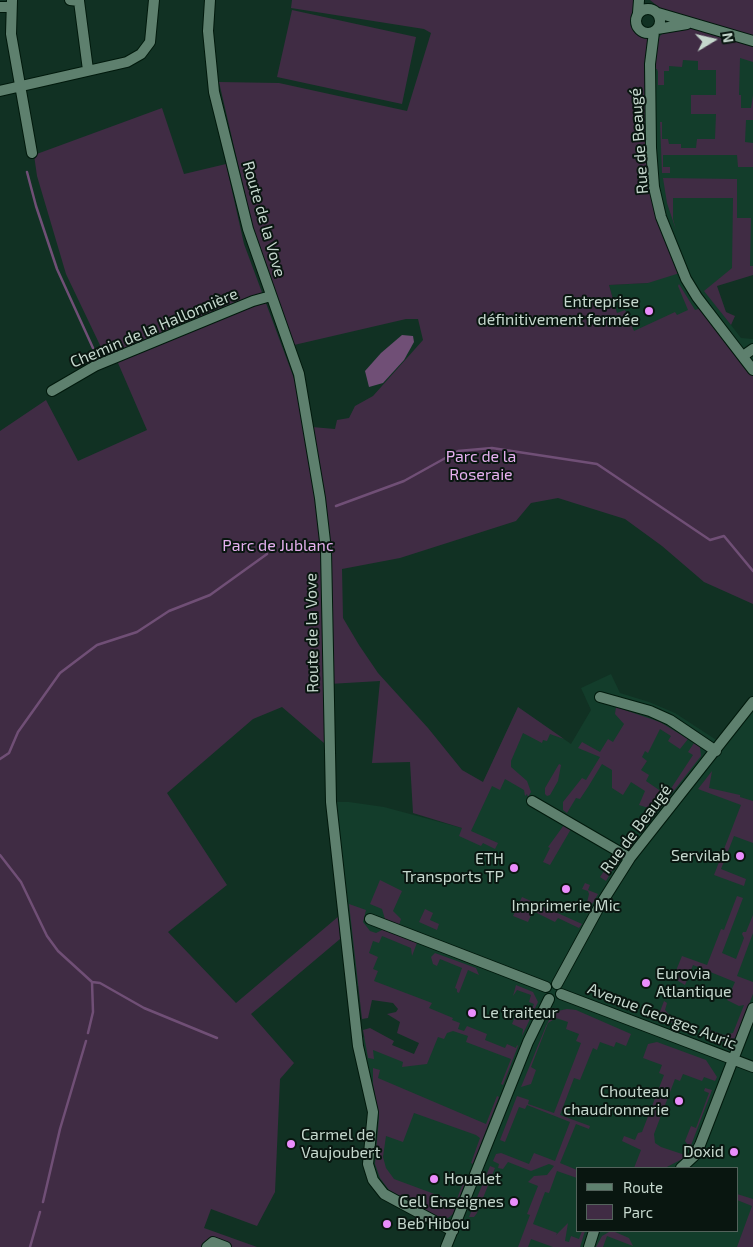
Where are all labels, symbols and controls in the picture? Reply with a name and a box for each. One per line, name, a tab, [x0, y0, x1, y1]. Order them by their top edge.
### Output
north arrow	[688, 15, 738, 65]
text: N	[719, 31, 737, 44]
street label: Rue de Beaugé	[626, 87, 652, 195]
street label: Route de la Vove	[238, 159, 290, 279]
street label: Chemin de la Hallonnière	[67, 284, 241, 372]
place label: Entreprise définitivement fermée	[478, 292, 639, 330]
marker: Entreprise définitivement fermée	[643, 305, 655, 317]
park label: Parc de la Roseraie	[446, 447, 516, 485]
park label: Parc de Jublanc	[222, 536, 334, 556]
street label: Route de la Vove	[301, 573, 323, 693]
street label: Rue de Beaugé	[596, 781, 676, 877]
place label: Servilab	[671, 846, 730, 866]
place label: ETH Transports TP	[402, 849, 504, 887]
marker: Servilab	[734, 850, 746, 862]
marker: ETH Transports TP	[508, 862, 520, 874]
marker: Imprimerie Mic	[560, 883, 572, 895]
place label: Imprimerie Mic	[512, 896, 620, 916]
place label: Eurovia Atlantique	[656, 964, 732, 1002]
marker: Eurovia Atlantique	[640, 977, 652, 989]
street label: Avenue Georges Auric	[585, 979, 739, 1053]
place label: Le traiteur	[482, 1003, 558, 1023]
marker: Le traiteur	[466, 1007, 478, 1019]
place label: Chouteau chaudronnerie	[563, 1082, 669, 1120]
marker: Chouteau chaudronnerie	[673, 1095, 685, 1107]
place label: Carmel de Vaujoubert	[301, 1125, 381, 1163]
marker: Carmel de Vaujoubert	[285, 1138, 297, 1150]
place label: Doxid	[683, 1142, 724, 1162]
marker: Doxid	[728, 1146, 740, 1158]
legend	[576, 1167, 738, 1232]
place label: Houalet	[444, 1169, 501, 1189]
marker: Houalet	[428, 1173, 440, 1185]
text: Route	[623, 1178, 663, 1196]
place label: Cell Enseignes	[399, 1192, 504, 1212]
marker: Cell Enseignes	[508, 1196, 520, 1208]
text: Parc	[623, 1203, 653, 1221]
place label: Beb'Hibou	[397, 1214, 470, 1234]
marker: Beb'Hibou	[381, 1218, 393, 1230]

